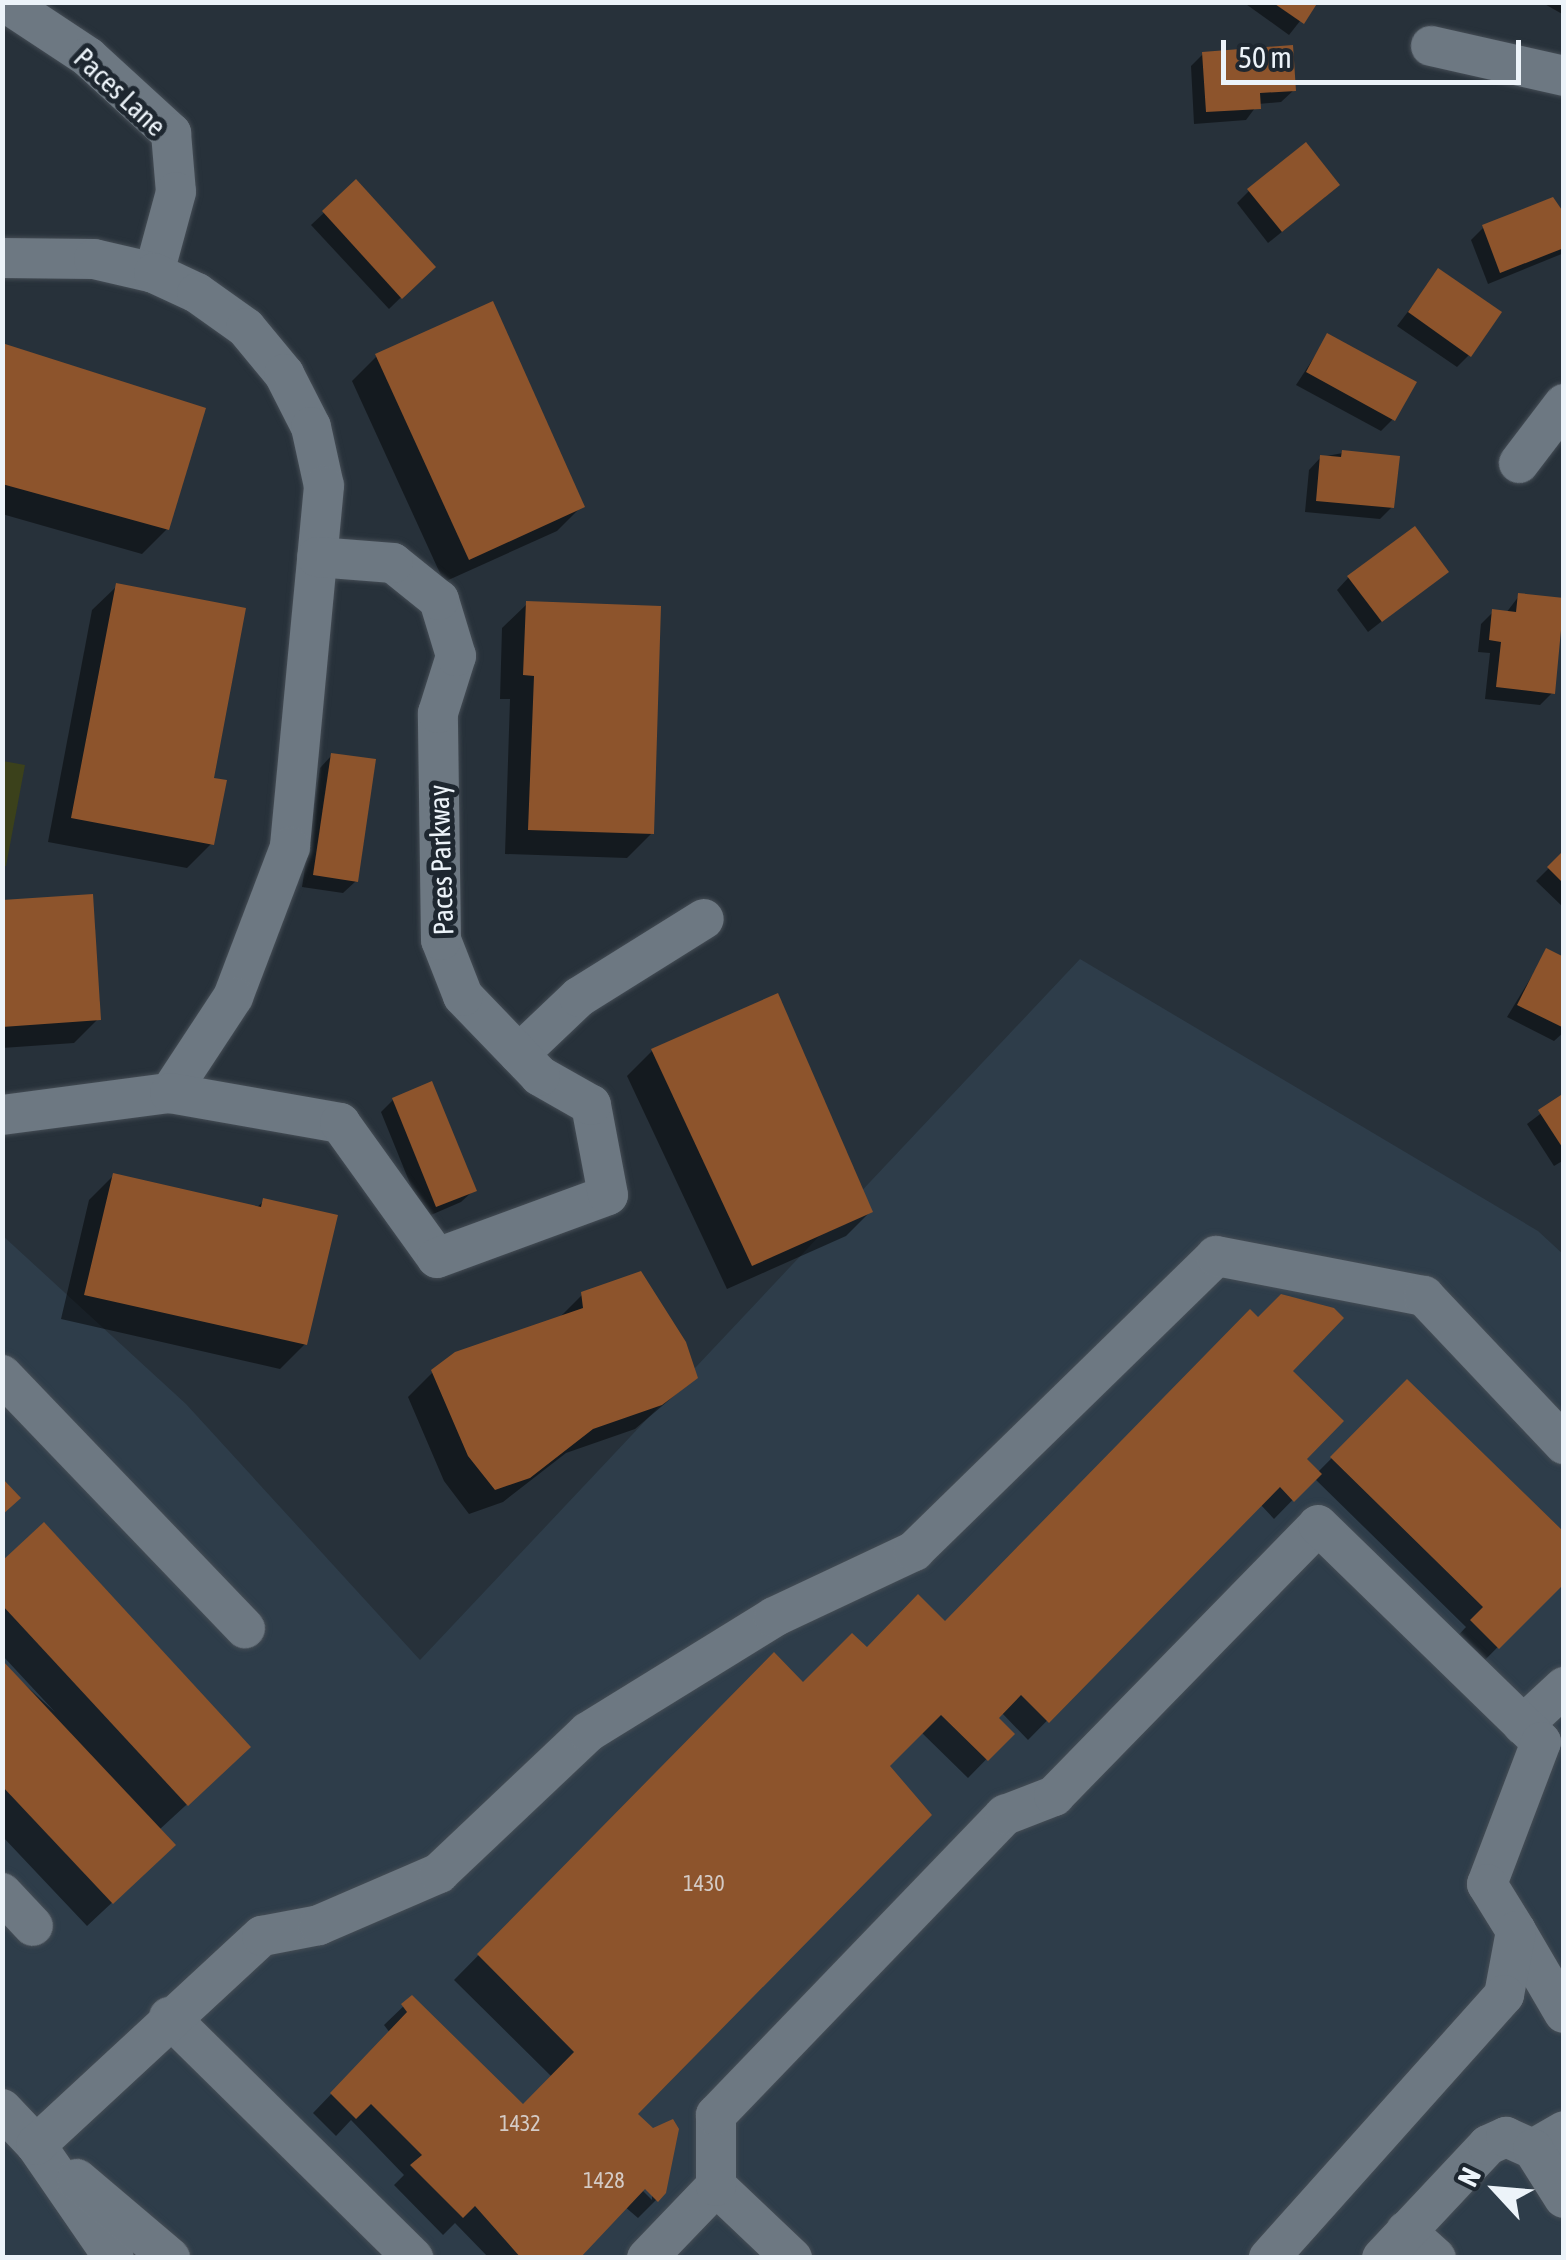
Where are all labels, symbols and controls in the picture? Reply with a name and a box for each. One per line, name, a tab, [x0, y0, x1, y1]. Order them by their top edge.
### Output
scale bar	[1226, 20, 1526, 82]
text: 50 m	[1238, 40, 1292, 74]
street label: Paces Lane	[67, 41, 173, 143]
street label: Paces Parkway	[422, 784, 460, 936]
house number: 1430	[683, 1871, 725, 1897]
house number: 1432	[499, 2111, 541, 2137]
north arrow	[1446, 2140, 1546, 2240]
text: N	[1451, 2162, 1487, 2191]
house number: 1428	[583, 2168, 625, 2194]

